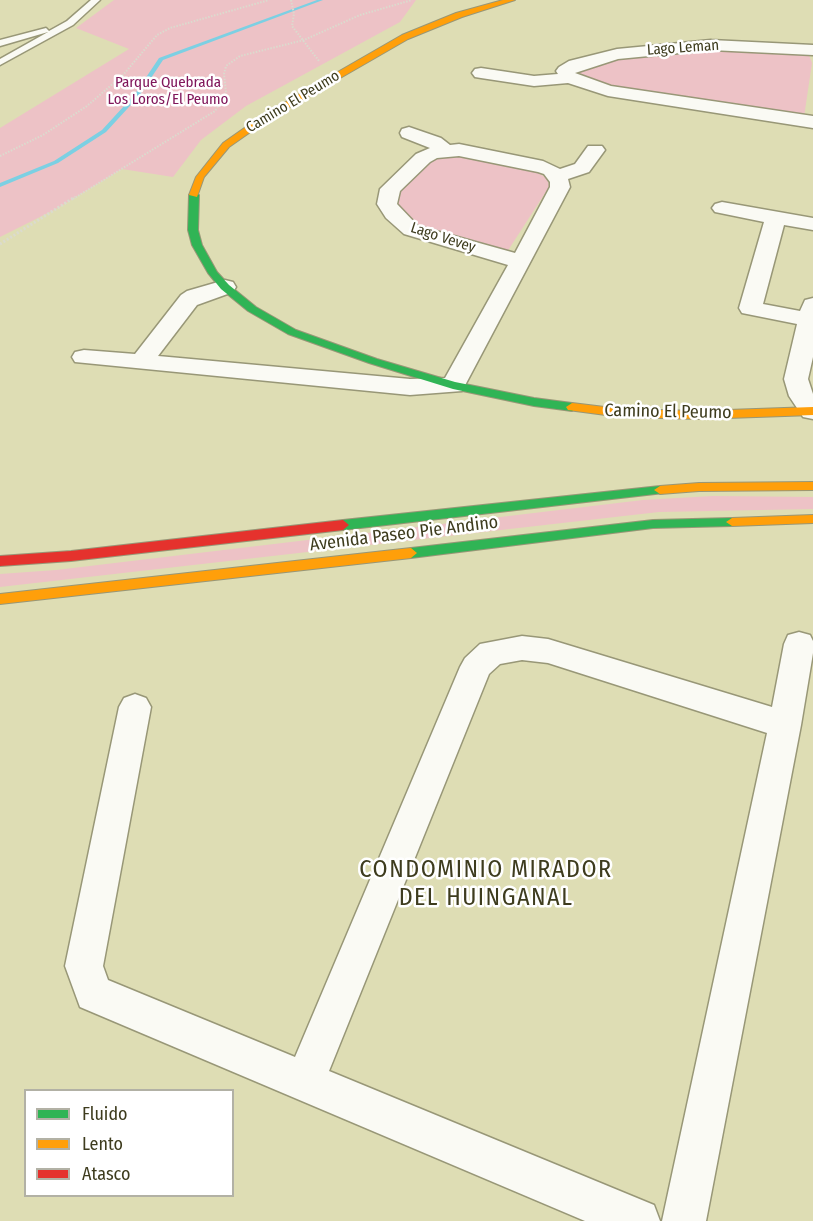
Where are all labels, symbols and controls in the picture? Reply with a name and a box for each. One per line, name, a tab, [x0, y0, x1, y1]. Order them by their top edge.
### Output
street label: Lago Leman	[646, 36, 720, 60]
street label: Camino El Peumo	[243, 67, 343, 137]
park label: Parque Quebrada Los Loros/El Peumo	[108, 74, 228, 109]
street label: Lago Vevey	[408, 219, 478, 257]
street label: Camino El Peumo	[604, 400, 732, 424]
street label: Avenida Paseo Pie Andino	[309, 512, 499, 556]
district label: CONDOMINIO MIRADOR DEL HUINGANAL	[359, 856, 613, 912]
legend	[24, 1089, 234, 1197]
text: Fluido	[82, 1103, 128, 1125]
text: Lento	[82, 1133, 123, 1155]
text: Atasco	[82, 1163, 130, 1185]

